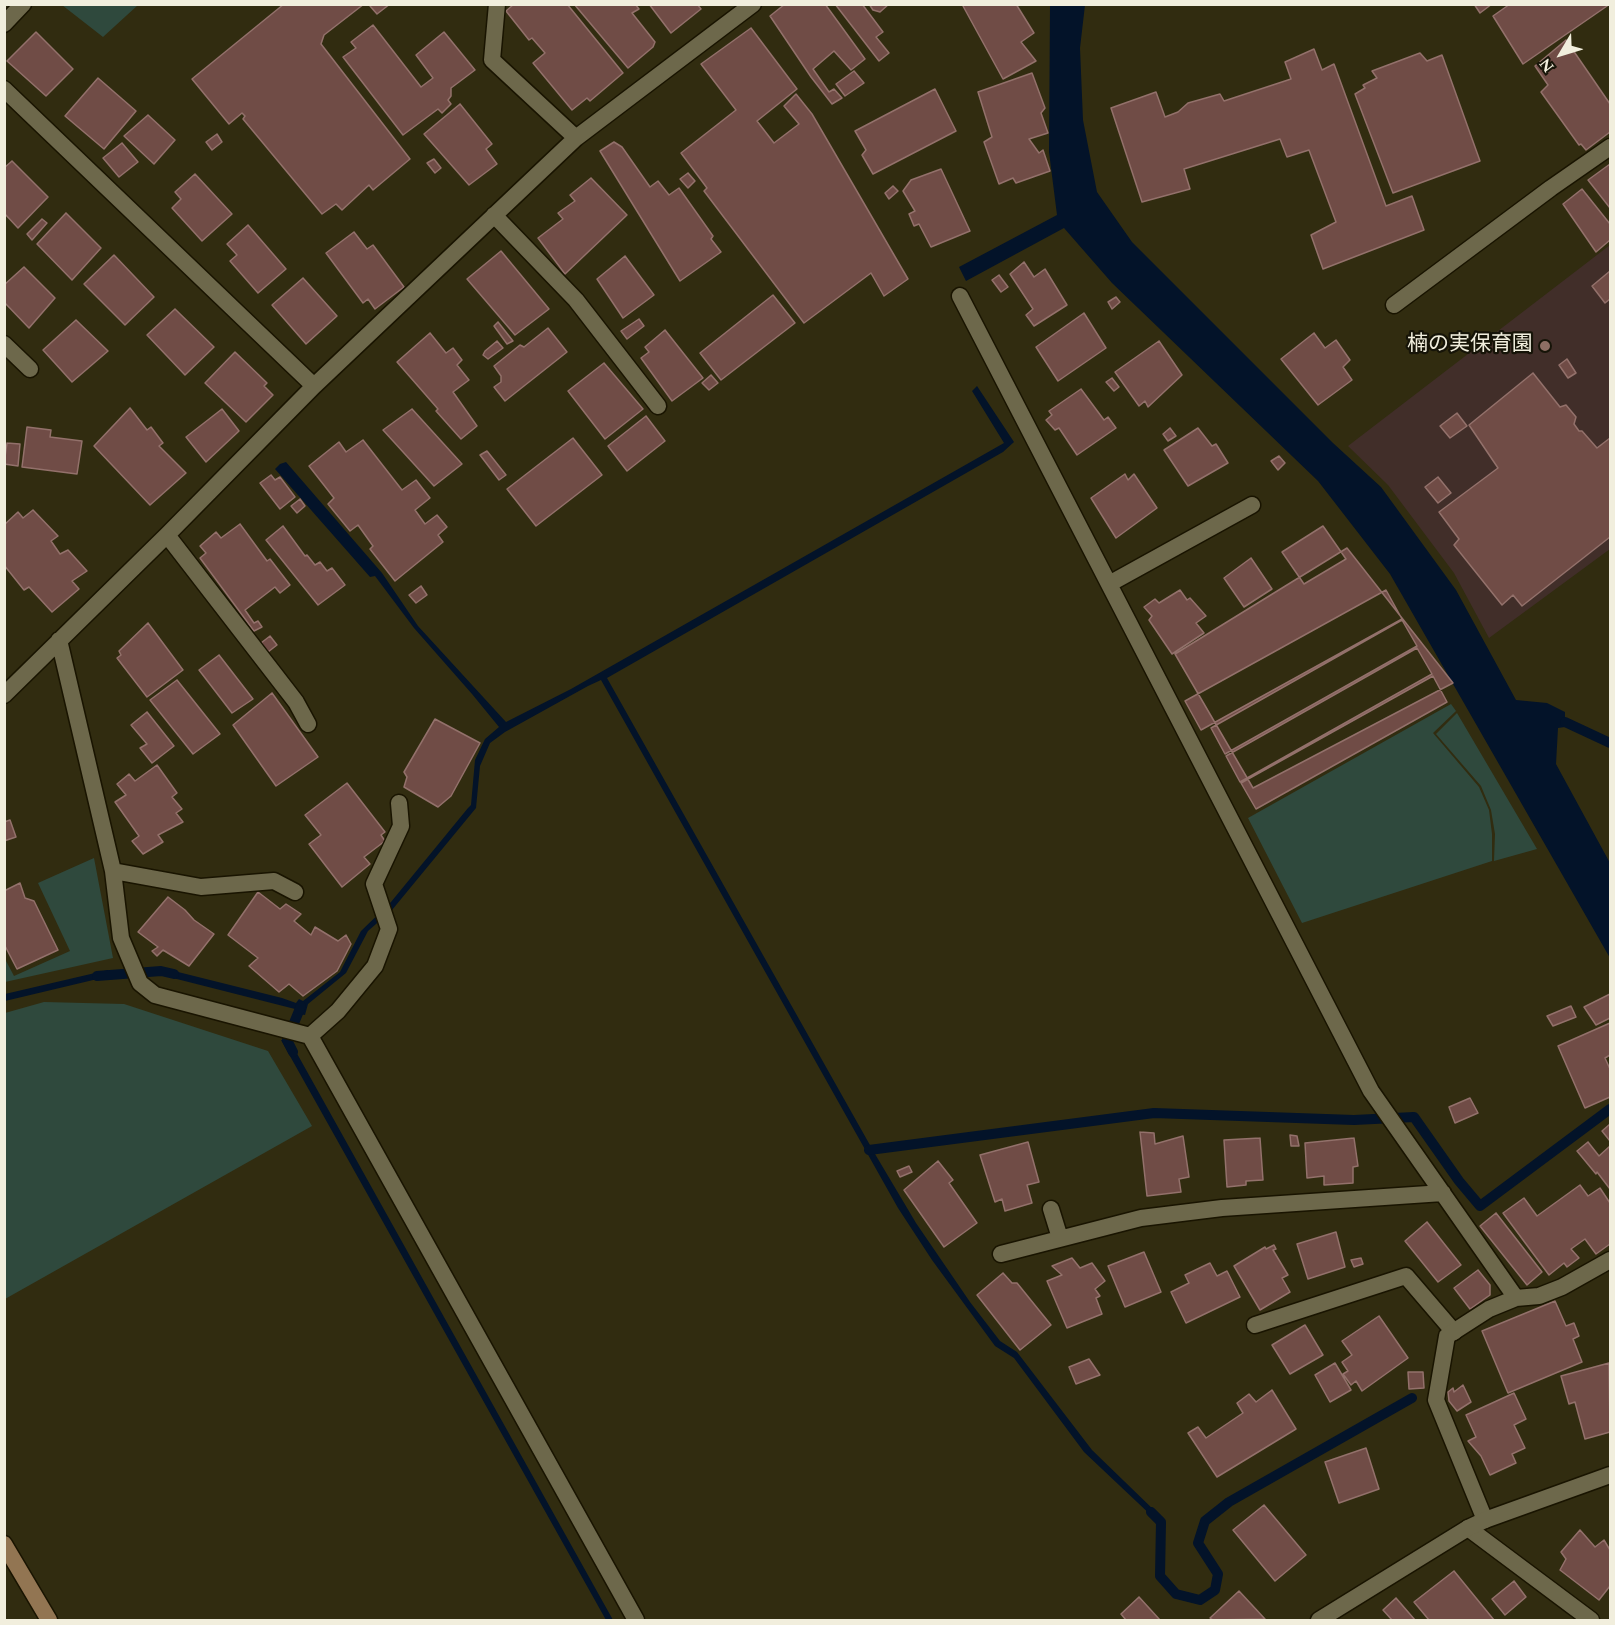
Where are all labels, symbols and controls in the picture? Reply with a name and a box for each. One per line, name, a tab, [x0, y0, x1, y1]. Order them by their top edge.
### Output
north arrow	[1531, 24, 1591, 84]
text: N	[1533, 53, 1560, 78]
place label: 楠の実保育園	[1407, 333, 1533, 359]
marker: 楠の実保育園	[1538, 339, 1552, 353]

